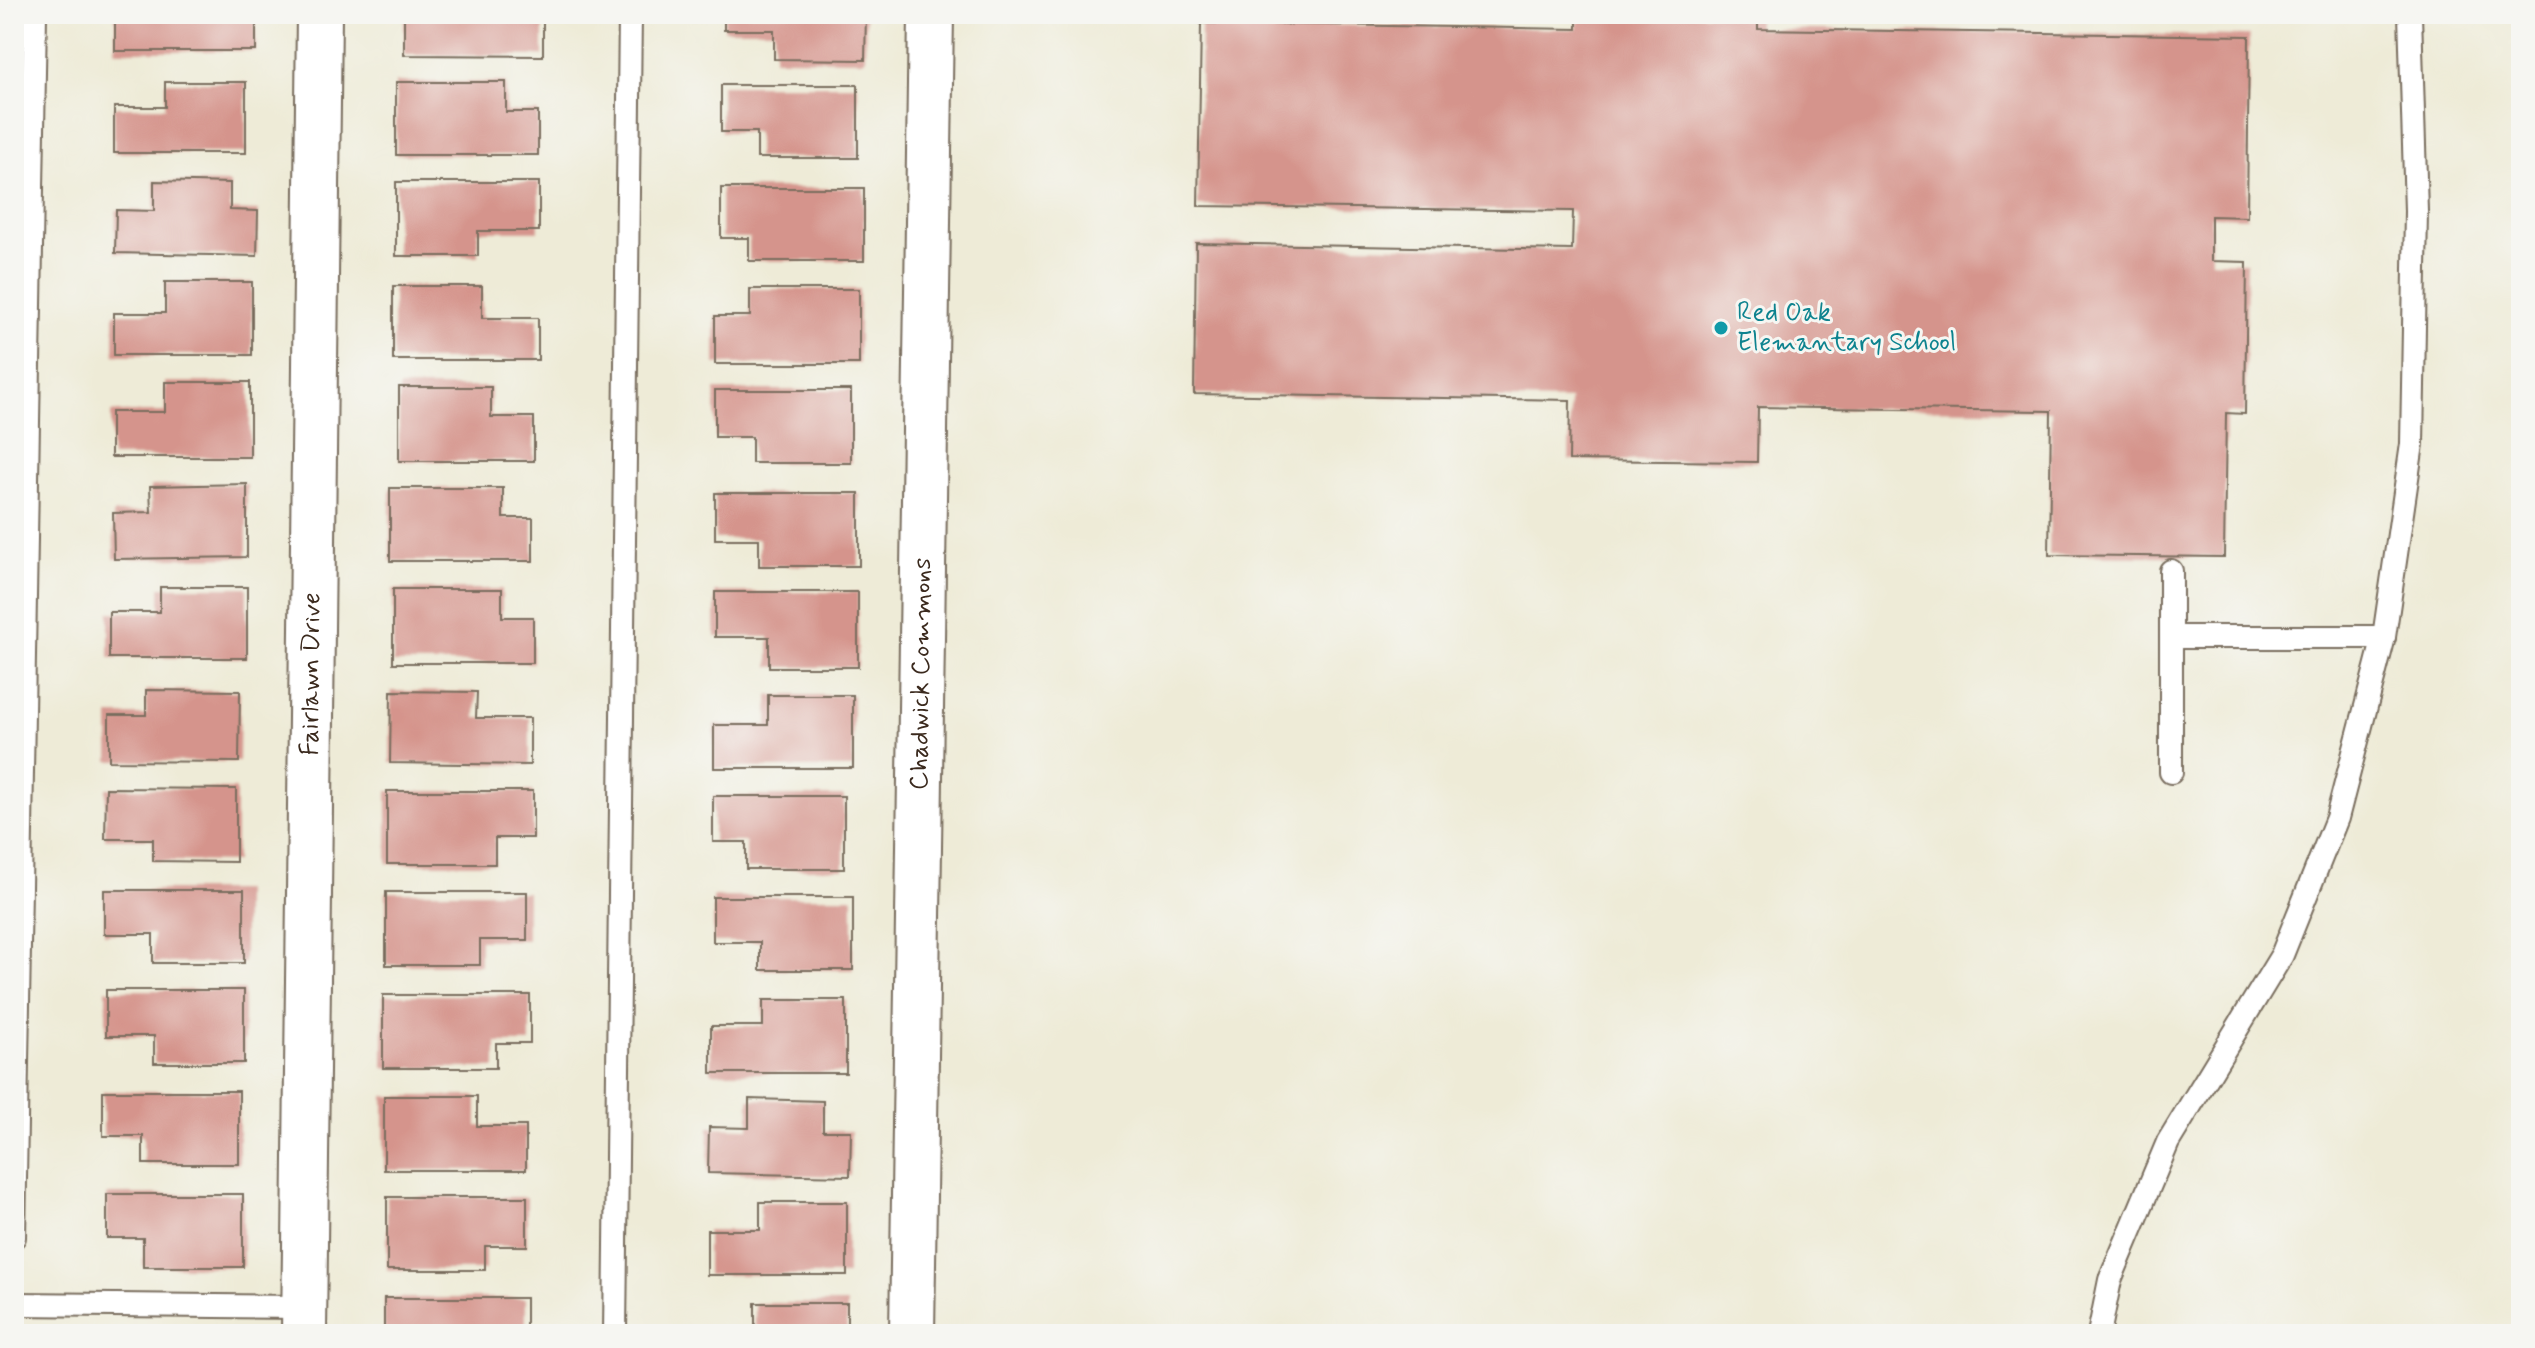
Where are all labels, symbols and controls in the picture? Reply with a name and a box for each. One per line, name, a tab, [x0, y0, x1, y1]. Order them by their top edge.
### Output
place label: Red Oak Elemantary School	[1737, 296, 1956, 360]
marker: Red Oak Elemantary School	[1712, 319, 1730, 337]
street label: Chadwick Commons	[903, 558, 940, 790]
street label: Fairlawn Drive	[294, 592, 329, 756]

